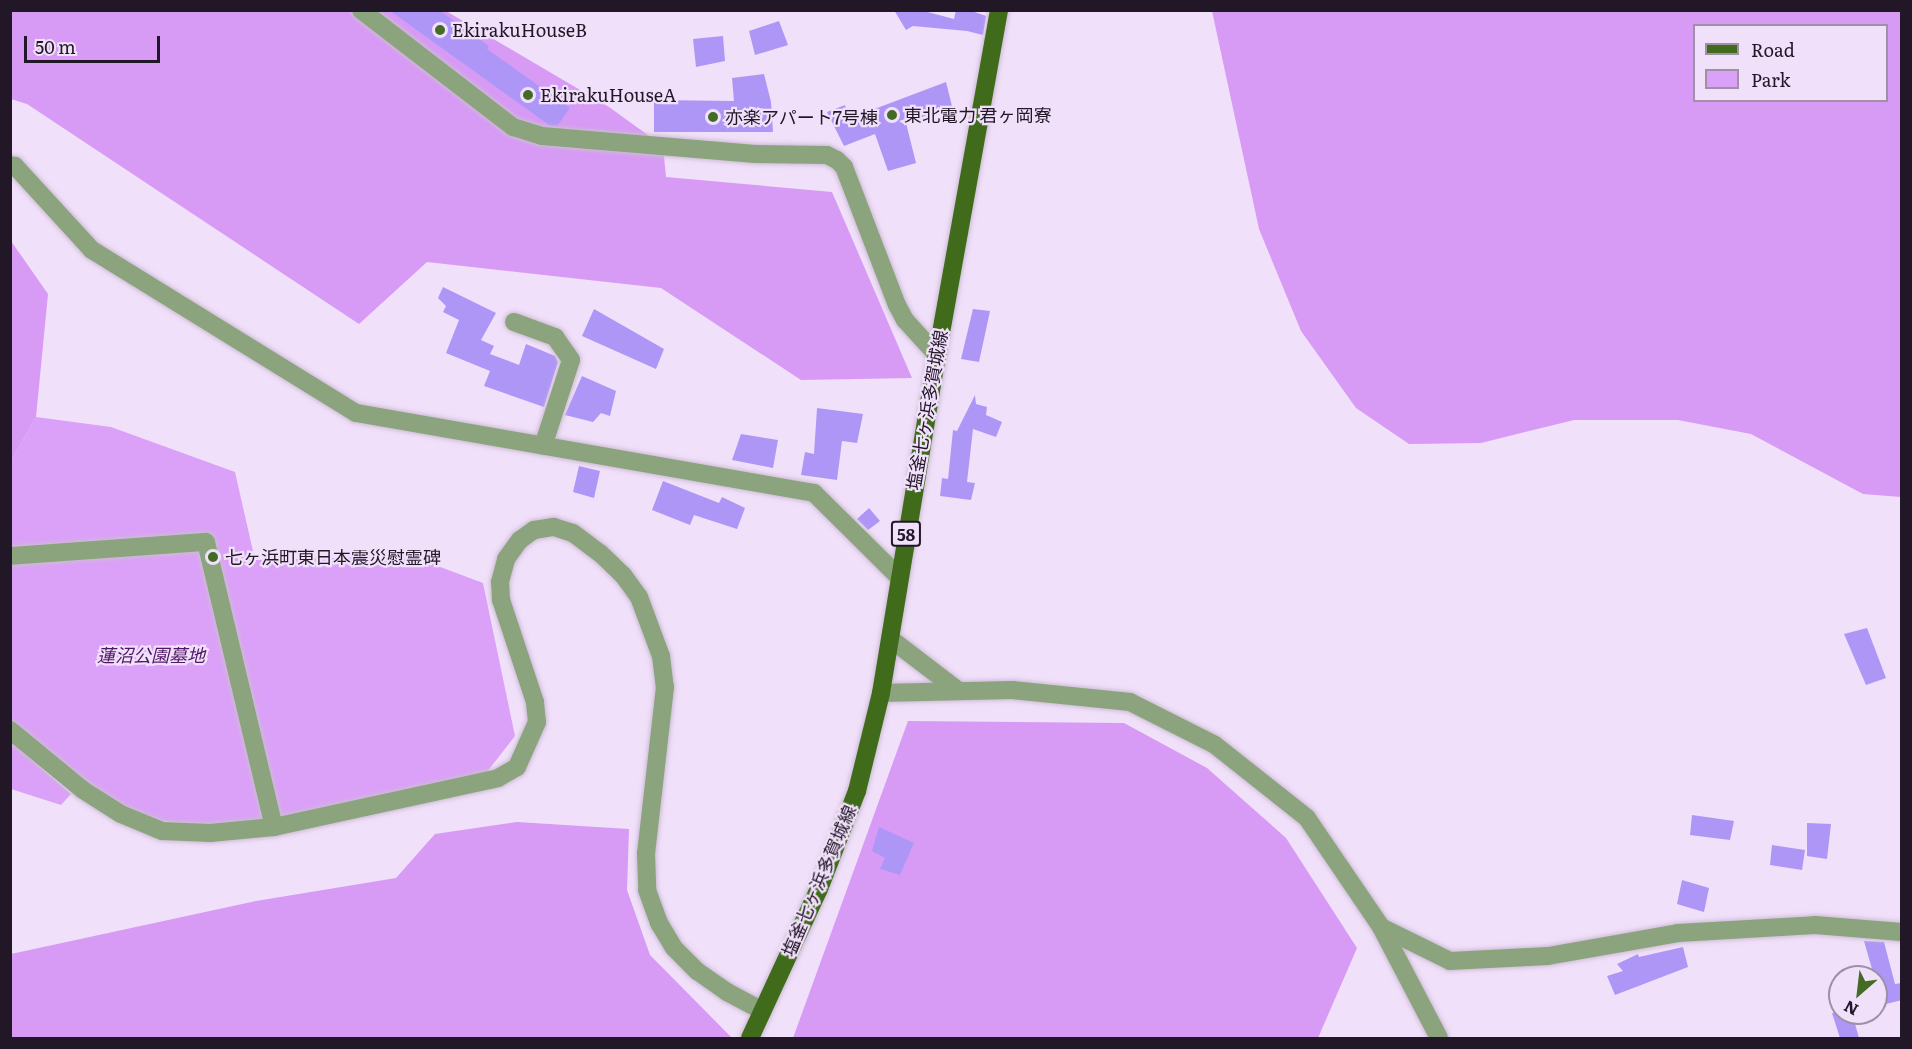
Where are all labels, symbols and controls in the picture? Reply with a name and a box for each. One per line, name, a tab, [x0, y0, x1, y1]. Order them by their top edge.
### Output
place label: EkirakuHouseB	[452, 19, 587, 41]
marker: EkirakuHouseB	[433, 23, 447, 37]
scale bar	[27, 24, 164, 62]
legend	[1693, 24, 1888, 102]
text: 50 m	[35, 33, 76, 60]
text: Road	[1751, 36, 1795, 63]
text: Park	[1751, 66, 1790, 93]
place label: EkirakuHouseA	[540, 84, 676, 106]
marker: EkirakuHouseA	[521, 88, 535, 102]
place label: 東北電力 君ヶ岡寮	[904, 104, 1052, 126]
place label: 亦楽アパート7号棟	[725, 106, 878, 128]
marker: 東北電力 君ヶ岡寮	[885, 108, 899, 122]
marker: 亦楽アパート7号棟	[706, 110, 720, 124]
street label: 塩釜七ヶ浜多賀城線	[902, 328, 952, 492]
road number: 58	[890, 521, 922, 547]
place label: 七ヶ浜町東日本震災慰霊碑	[225, 546, 441, 568]
marker: 七ヶ浜町東日本震災慰霊碑	[206, 550, 220, 564]
park label: 蓮沼公園墓地	[97, 644, 205, 666]
street label: 塩釜七ヶ浜多賀城線	[777, 802, 861, 960]
north arrow	[1828, 965, 1888, 1025]
text: N	[1839, 995, 1862, 1023]

